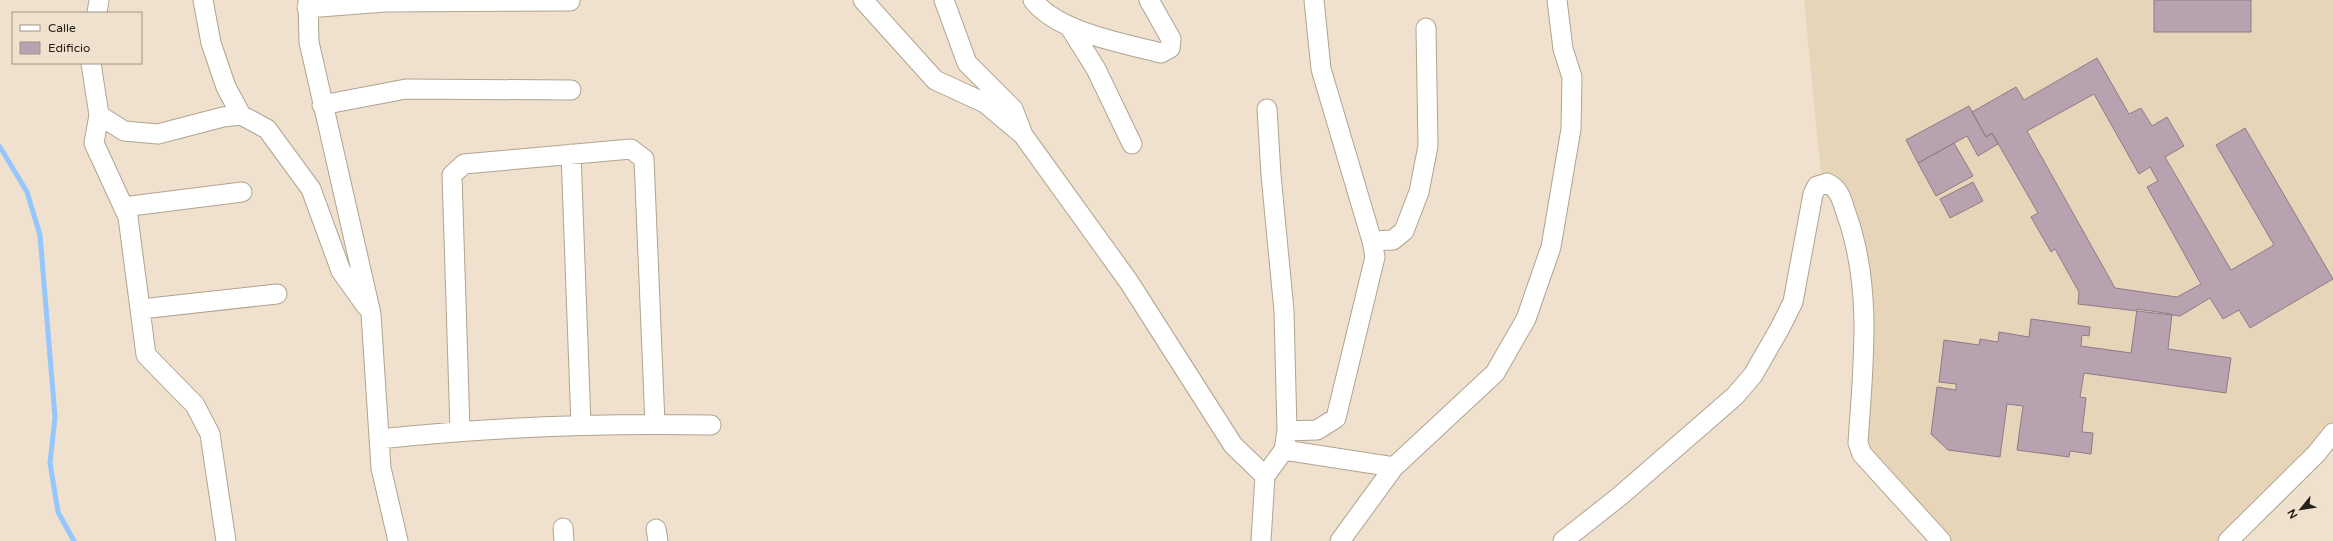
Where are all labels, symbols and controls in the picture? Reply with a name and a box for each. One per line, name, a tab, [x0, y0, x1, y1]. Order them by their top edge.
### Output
legend	[12, 12, 142, 64]
text: Calle	[48, 21, 76, 35]
text: Edificio	[48, 41, 90, 55]
north arrow	[2281, 489, 2321, 529]
text: N	[2285, 507, 2301, 521]

